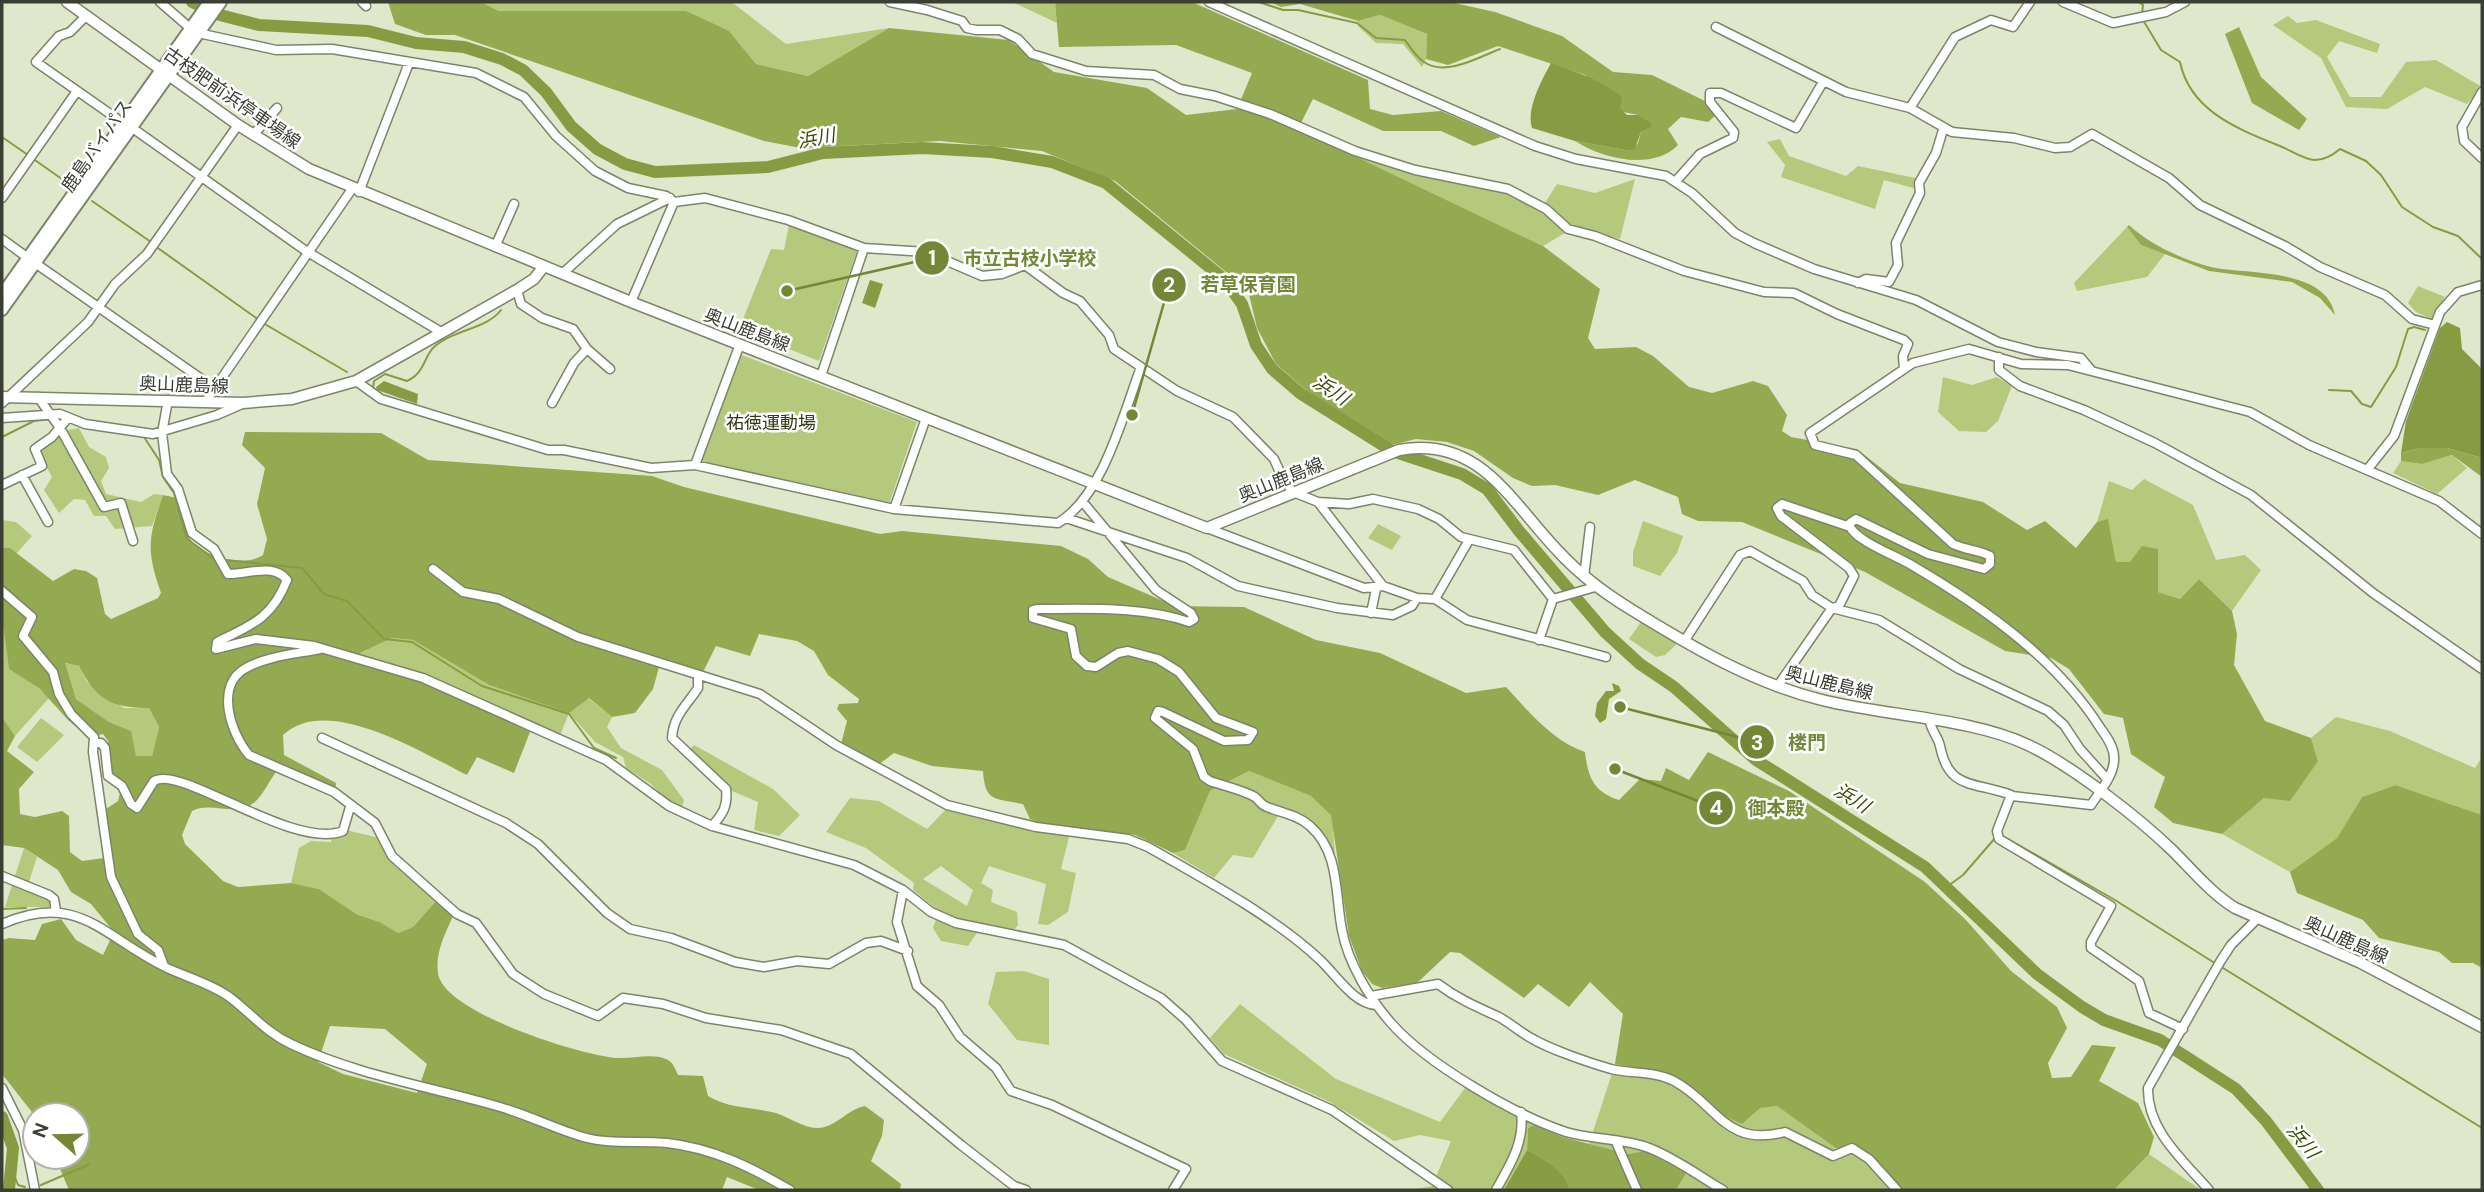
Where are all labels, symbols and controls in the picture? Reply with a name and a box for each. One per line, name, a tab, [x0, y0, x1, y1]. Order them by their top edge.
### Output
street label: 古枝肥前浜停車場線	[159, 42, 305, 154]
street label: 鹿島バイパス	[56, 95, 138, 197]
water label: 浜川	[795, 122, 839, 154]
callout: 市立古枝小学校	[915, 238, 1111, 278]
text: 1	[928, 244, 936, 272]
text: 市立古枝小学校	[963, 246, 1097, 271]
callout: 若草保育園	[1152, 265, 1310, 305]
text: 2	[1163, 271, 1175, 299]
text: 若草保育園	[1200, 272, 1296, 297]
street label: 奥山鹿島線	[701, 303, 793, 357]
water label: 浜川	[1308, 369, 1355, 412]
street label: 奥山鹿島線	[139, 371, 229, 399]
park label: 祐徳運動場	[726, 411, 816, 435]
street label: 奥山鹿島線	[1235, 452, 1327, 508]
street label: 奥山鹿島線	[1782, 660, 1876, 706]
callout: 楼門	[1739, 722, 1840, 762]
text: 3	[1751, 729, 1763, 757]
text: 楼門	[1788, 730, 1826, 755]
water label: 浜川	[1829, 777, 1876, 820]
callout: 御本殿	[1699, 788, 1819, 828]
text: 4	[1709, 794, 1723, 822]
text: 御本殿	[1747, 796, 1805, 821]
street label: 奥山鹿島線	[2300, 911, 2392, 969]
north arrow	[21, 1101, 91, 1171]
water label: 浜川	[2281, 1118, 2326, 1165]
text: N	[26, 1120, 55, 1141]

